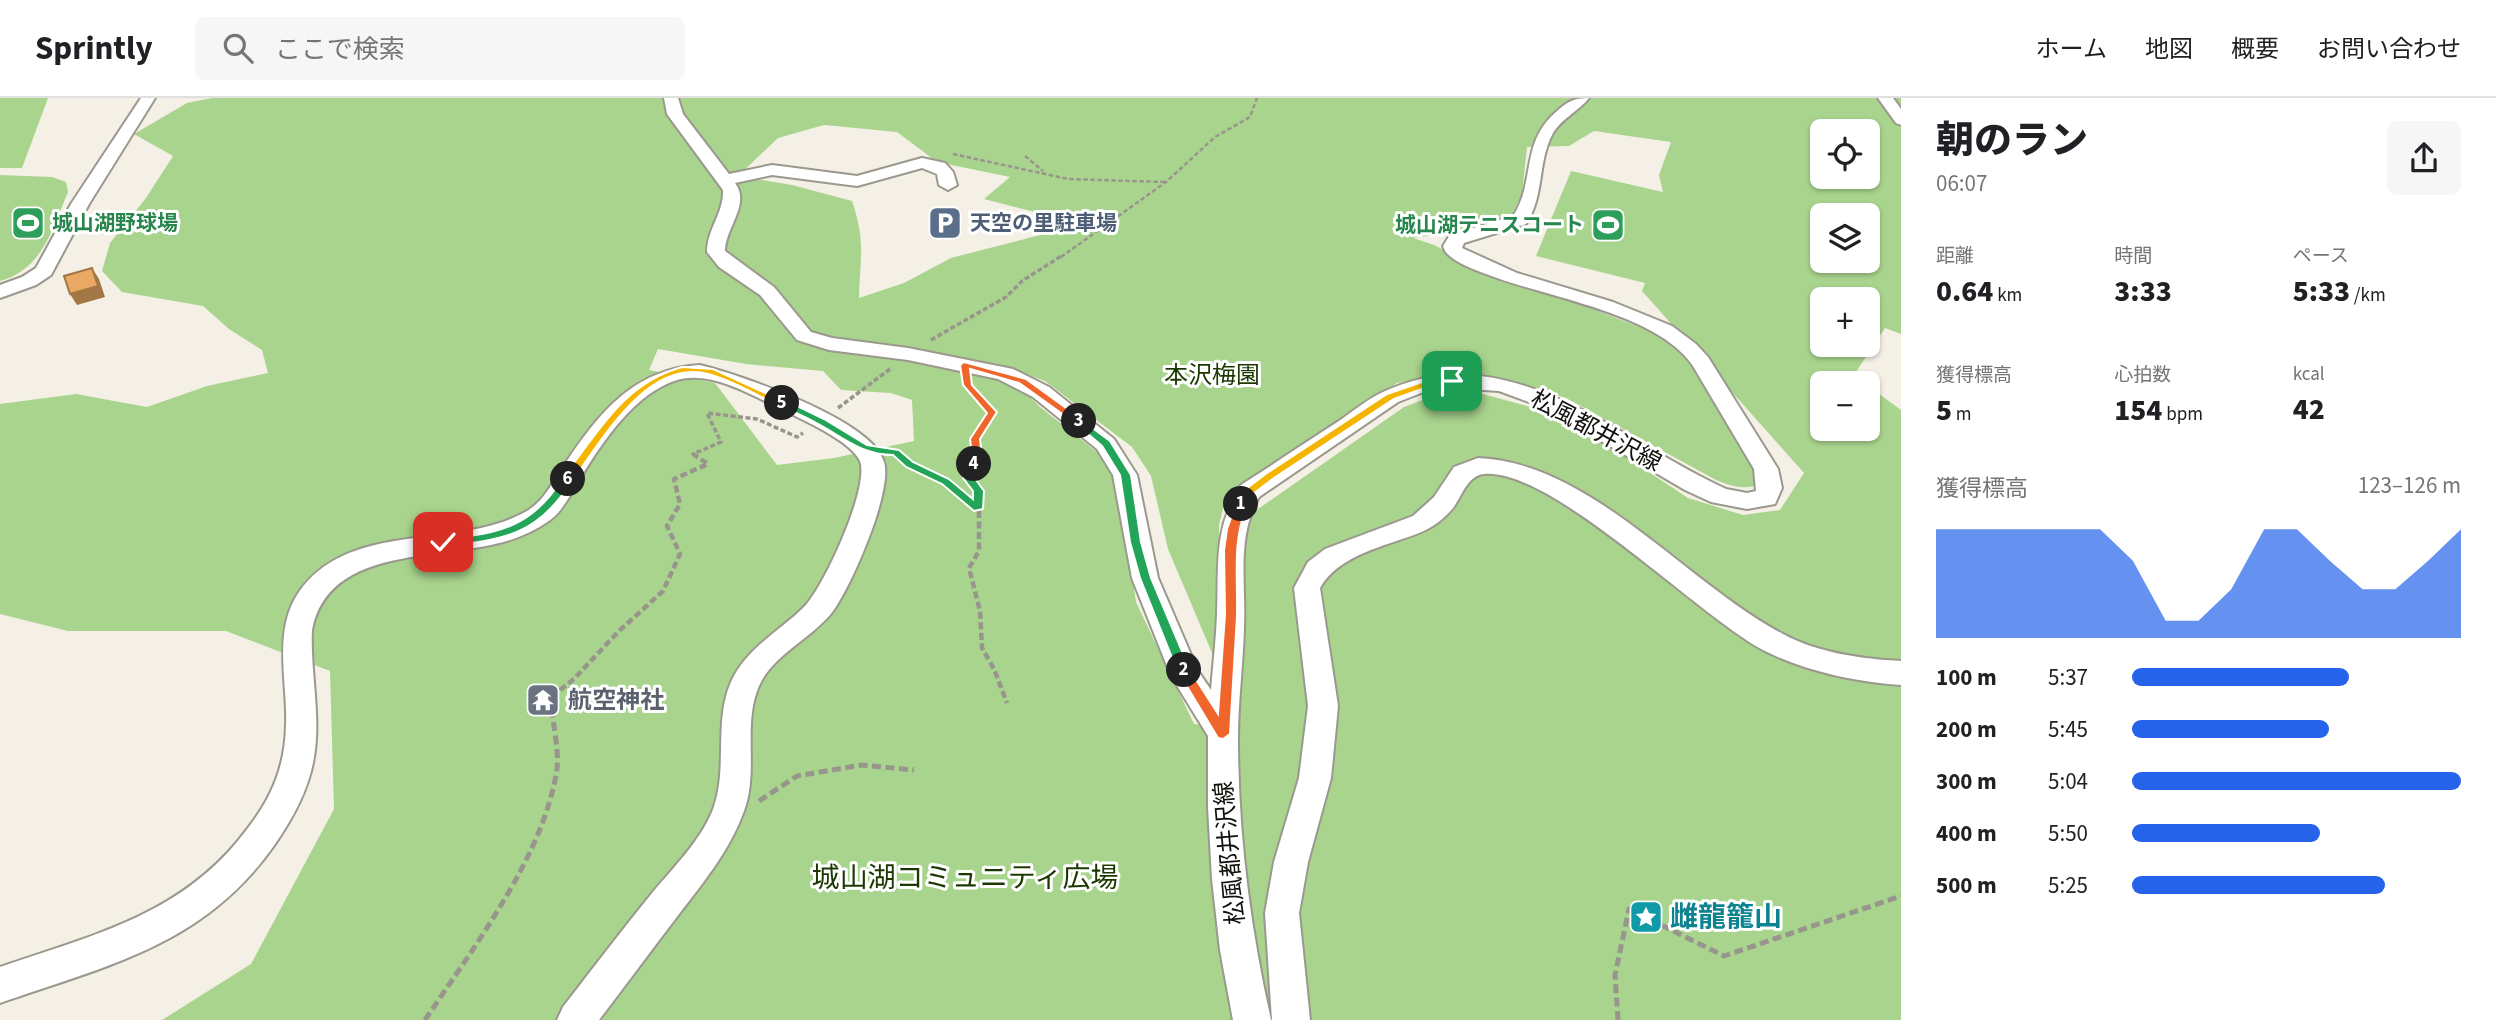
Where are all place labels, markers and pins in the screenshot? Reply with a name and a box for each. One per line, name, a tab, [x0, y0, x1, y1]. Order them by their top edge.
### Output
sports icon: 城山湖野球場	[9, 204, 47, 242]
parking icon: 天空の里駐車場	[926, 204, 964, 242]
sports icon: 城山湖テニスコート	[1589, 206, 1627, 244]
place label: 城山湖野球場	[52, 208, 178, 238]
place label: 天空の里駐車場	[970, 208, 1117, 238]
place label: 城山湖テニスコート	[1395, 210, 1584, 240]
pin	[1422, 351, 1482, 411]
pin: 5	[764, 386, 800, 420]
pin: 3	[1062, 404, 1096, 438]
pin: 4	[956, 446, 992, 482]
pin: 6	[550, 462, 586, 496]
pin: 1	[1224, 486, 1258, 522]
pin	[413, 512, 473, 572]
pin: 2	[1166, 652, 1202, 688]
temple icon: 航空神社	[524, 681, 562, 719]
place label: 航空神社	[568, 683, 664, 718]
place label: 雌龍籠山	[1670, 897, 1782, 937]
place icon: 雌龍籠山	[1627, 898, 1665, 936]

